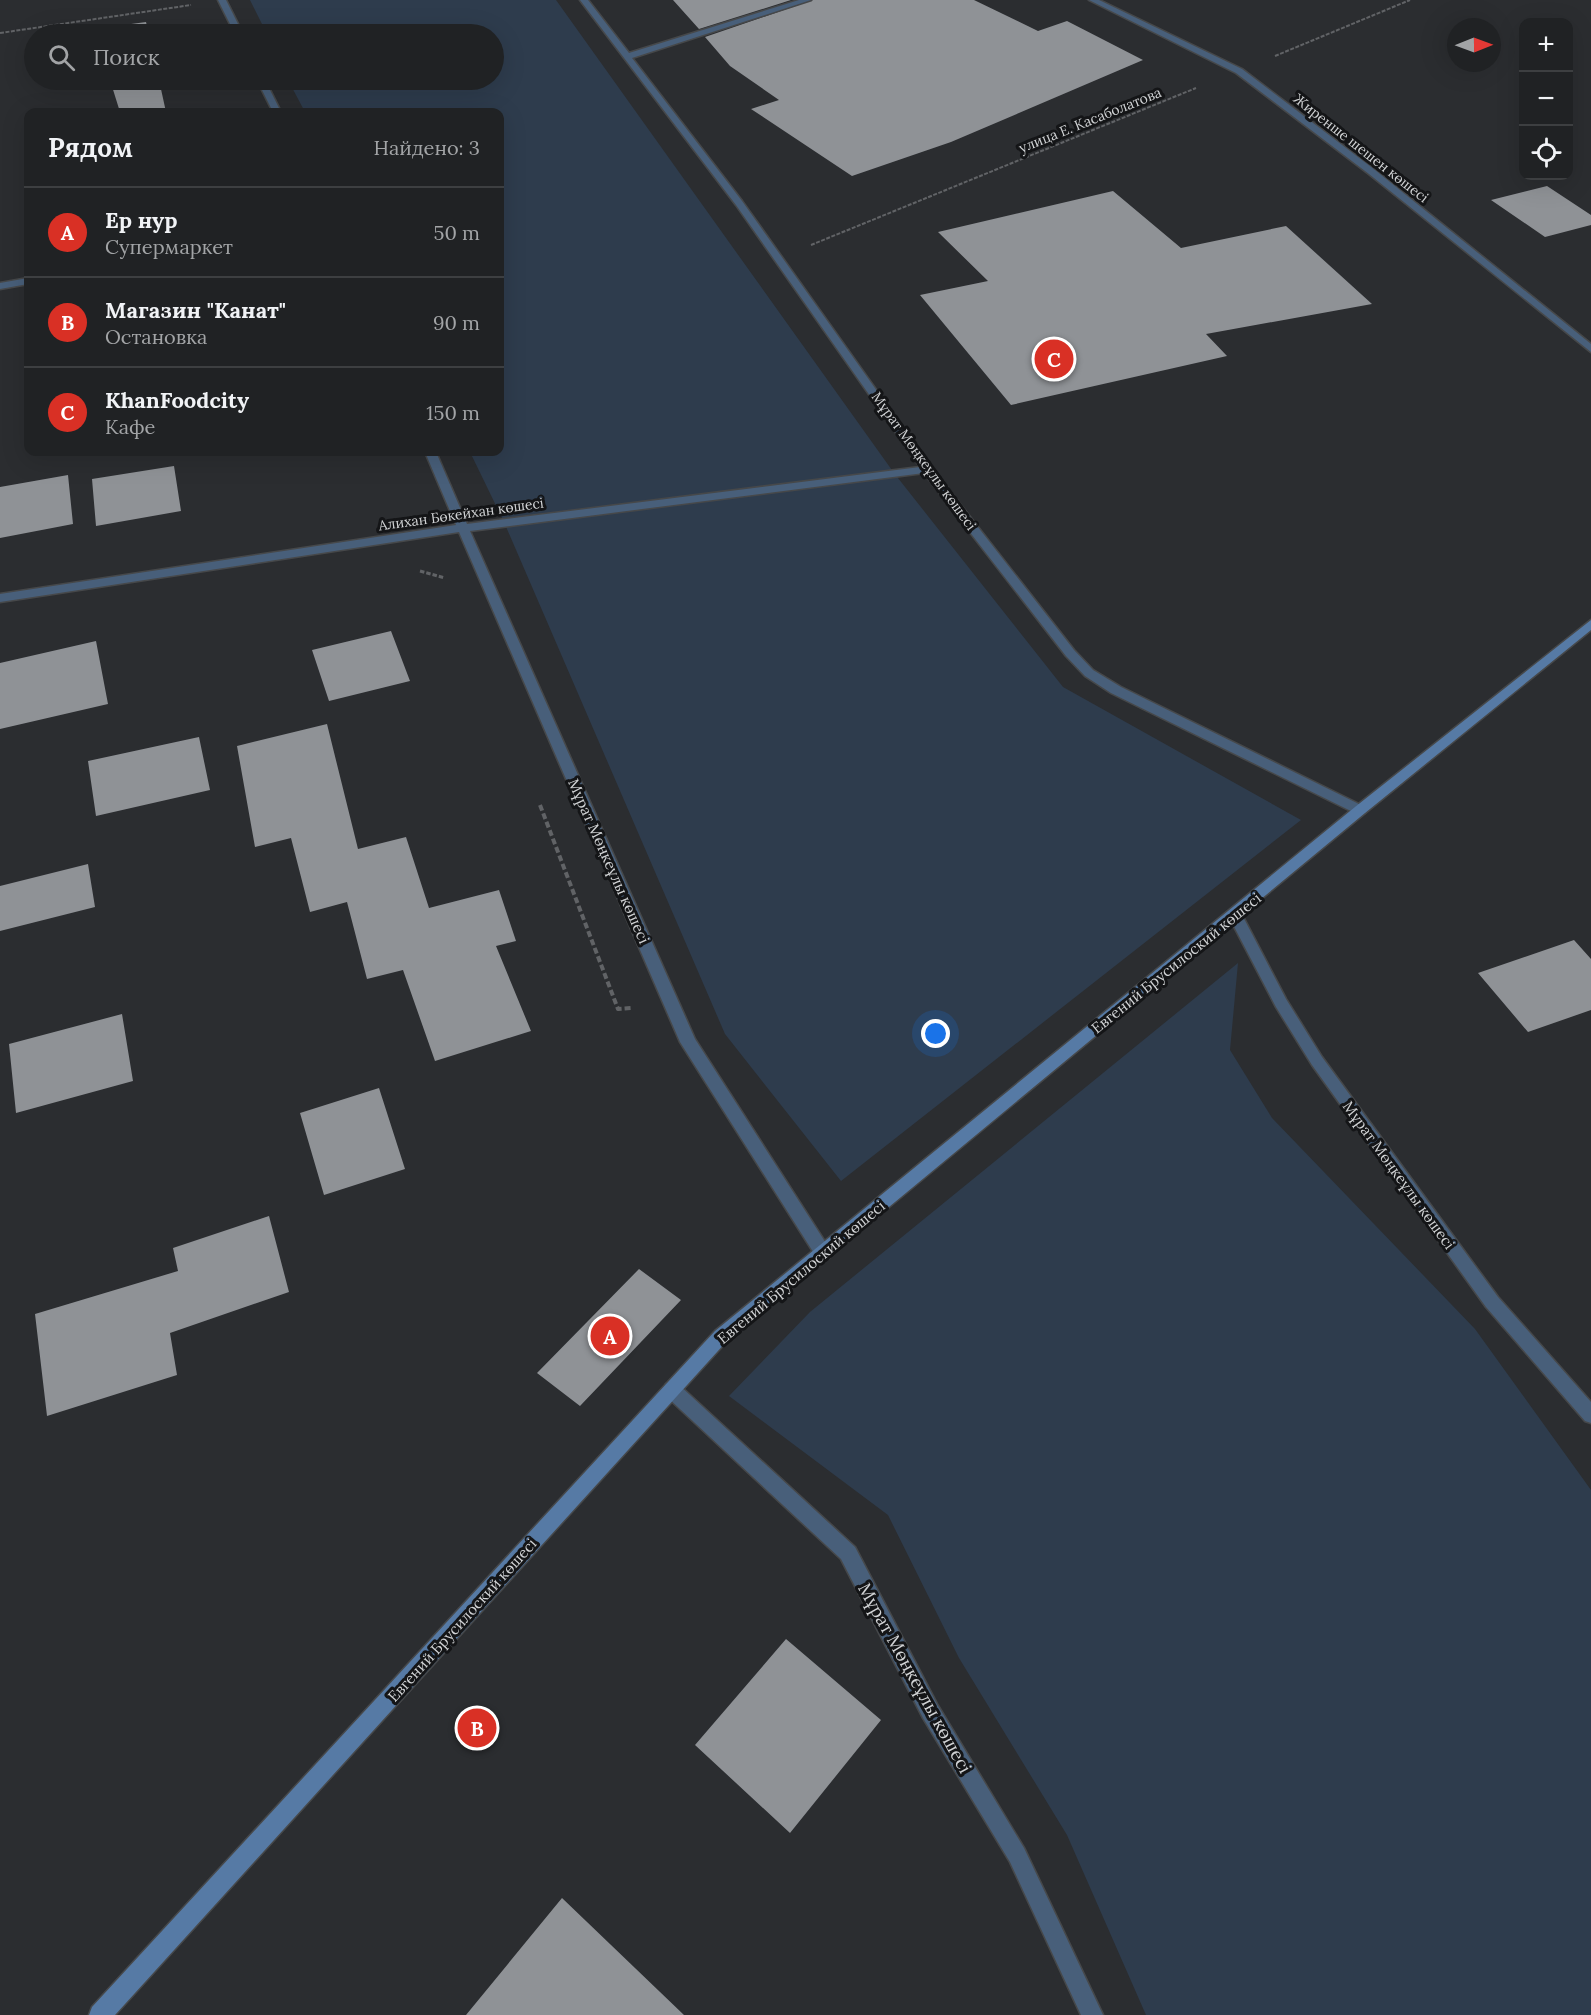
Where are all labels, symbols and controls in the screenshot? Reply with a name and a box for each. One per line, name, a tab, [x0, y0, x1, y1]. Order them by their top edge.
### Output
north arrow	[1447, 18, 1501, 72]
map controls	[1519, 18, 1573, 180]
button: +	[1519, 18, 1573, 72]
search box	[24, 24, 504, 90]
icon: search	[45, 41, 78, 74]
text: Поиск	[93, 43, 159, 71]
button: −	[1519, 72, 1573, 126]
street label: улица Е. Касаболатова	[1016, 83, 1164, 157]
street label: Жиренше шешен көшесі	[1290, 90, 1432, 206]
button: locate	[1519, 126, 1573, 180]
text: Рядом	[48, 131, 133, 164]
text: Найдено: 3	[374, 135, 480, 160]
text: Ер нур	[105, 206, 177, 234]
text: A	[61, 220, 74, 245]
text: 50 m	[434, 220, 480, 245]
text: Супермаркет	[105, 234, 233, 259]
text: Магазин "Канат"	[105, 296, 286, 324]
text: B	[61, 310, 74, 335]
text: 90 m	[433, 310, 480, 335]
text: Остановка	[105, 324, 207, 349]
pin: C	[1034, 336, 1074, 382]
text: KhanFoodcity	[105, 386, 249, 414]
street label: Мұрат Мөңкеұлы көшесі	[868, 388, 980, 534]
text: C	[61, 400, 74, 425]
text: 150 m	[426, 400, 480, 425]
text: Кафе	[105, 414, 155, 439]
street label: Алихан Бөкейхан көшесі	[376, 493, 545, 535]
street label: Мұрат Мөңкеұлы көшесі	[564, 776, 654, 946]
street label: Евгений Брусилоский көшесі	[1087, 889, 1265, 1037]
your location	[921, 1019, 950, 1048]
street label: Мұрат Мөңкеұлы көшесі	[1339, 1097, 1459, 1253]
street label: Евгений Брусилоский көшесі	[713, 1196, 889, 1348]
pin: A	[590, 1314, 630, 1358]
street label: Евгений Брусилоский көшесі	[384, 1534, 540, 1706]
street label: Мұрат Мөңкеұлы көшесі	[853, 1579, 977, 1777]
pin: B	[458, 1706, 496, 1750]

